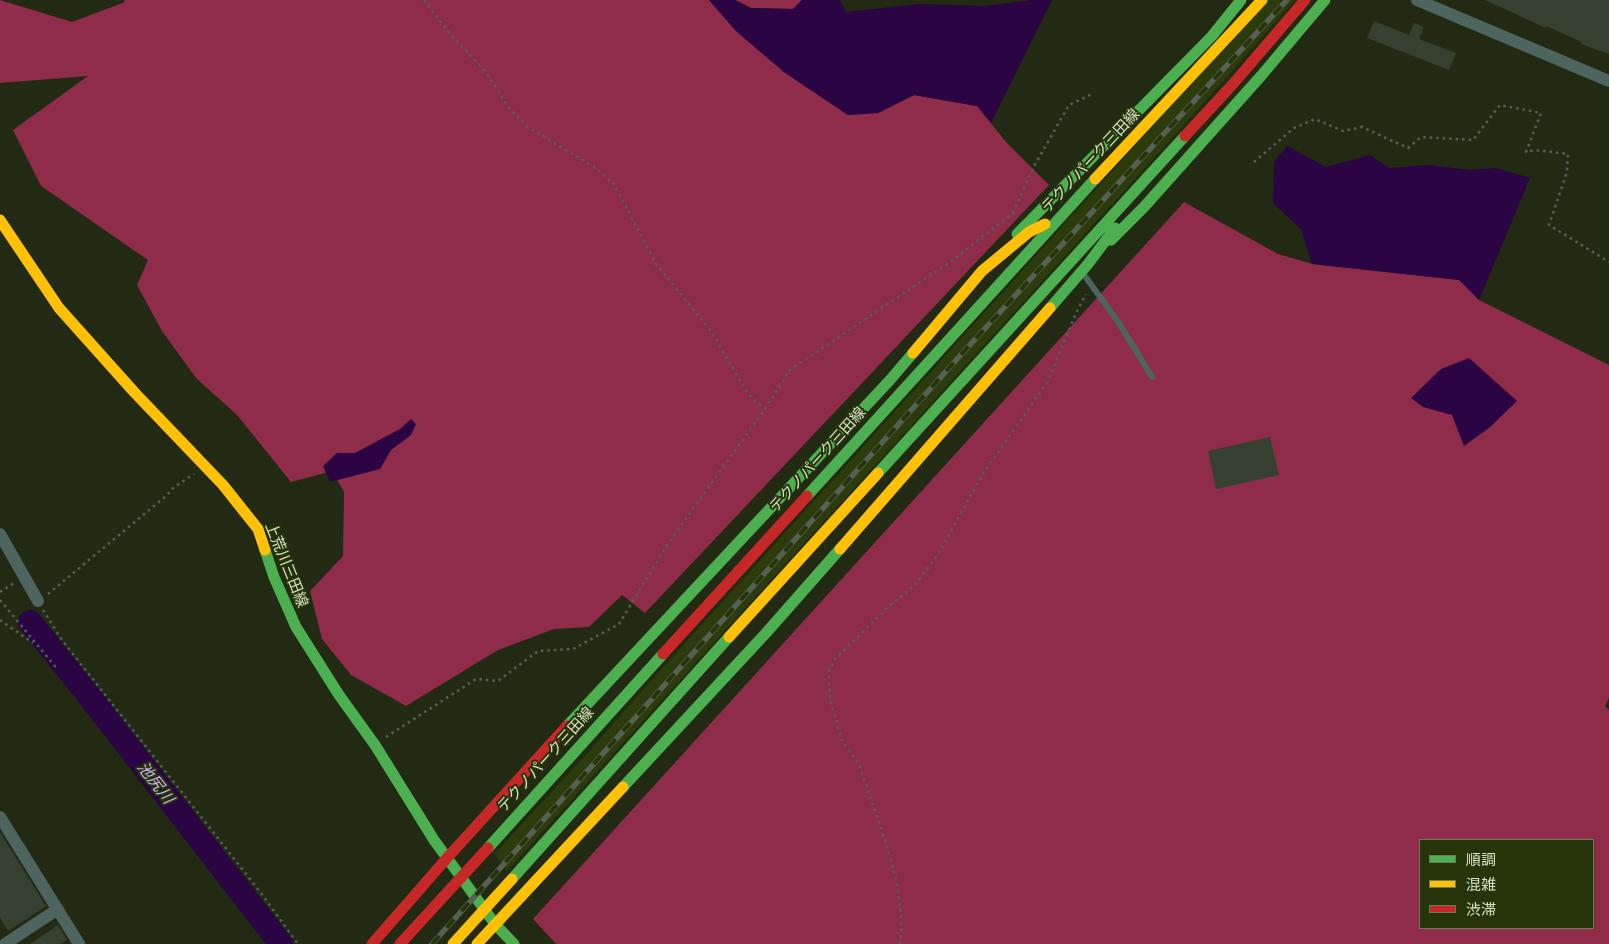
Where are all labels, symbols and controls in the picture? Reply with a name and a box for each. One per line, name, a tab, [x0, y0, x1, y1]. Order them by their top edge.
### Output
street label: テクノパーク三田線	[1038, 105, 1144, 217]
street label: テクノパーク三田線	[766, 404, 870, 516]
street label: 上荒川三田線	[261, 520, 311, 610]
street label: テクノパーク三田線	[494, 704, 598, 816]
water label: 池尻川	[133, 758, 177, 808]
legend	[1419, 839, 1594, 929]
text: 順調	[1466, 850, 1496, 869]
text: 混雑	[1466, 875, 1496, 894]
text: 渋滞	[1466, 900, 1496, 919]

